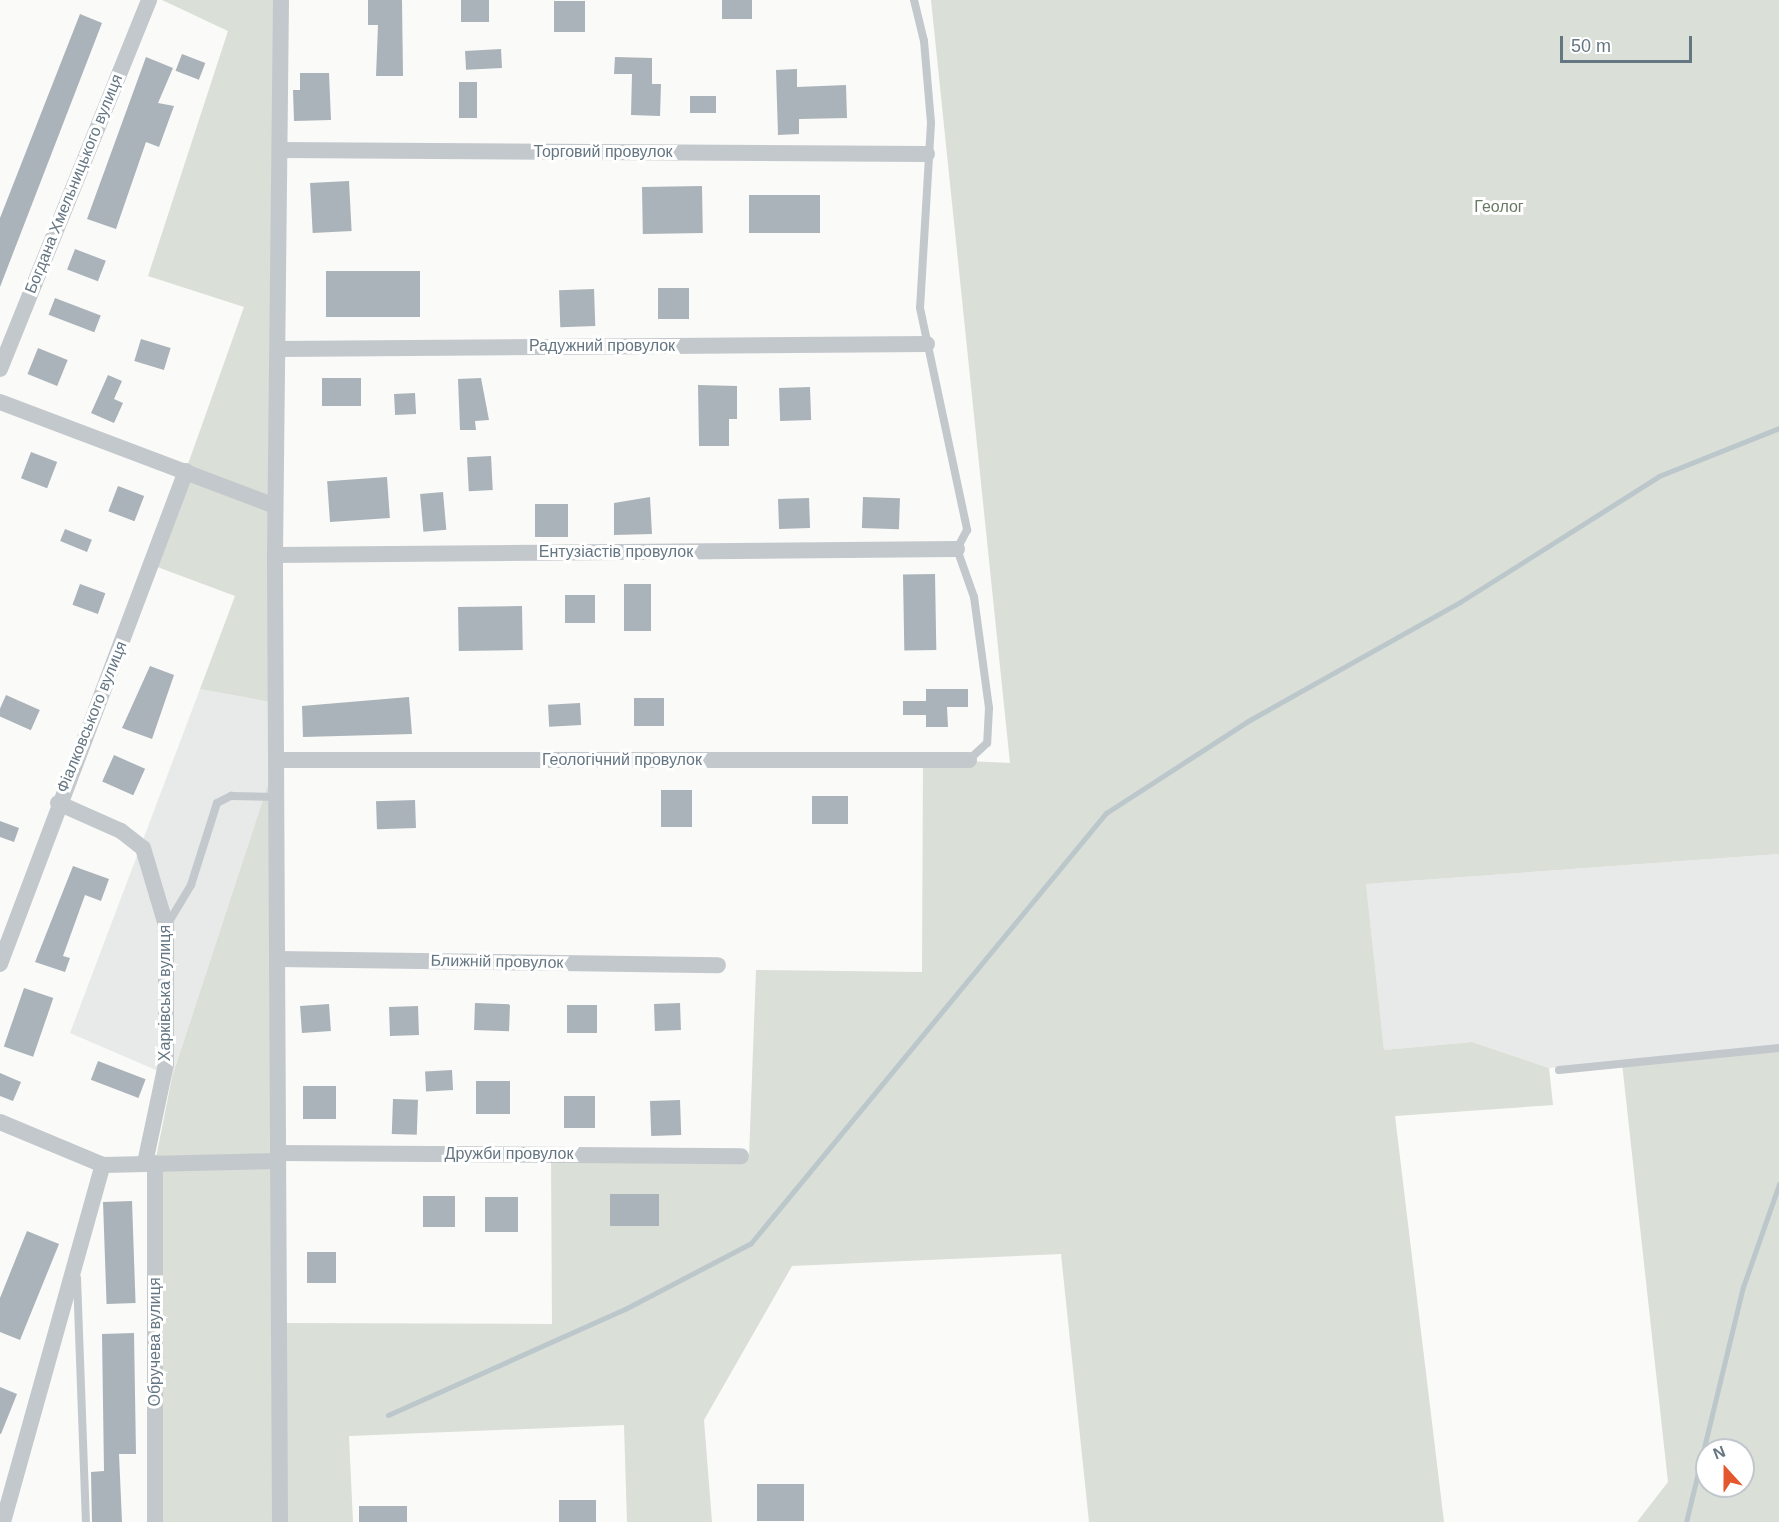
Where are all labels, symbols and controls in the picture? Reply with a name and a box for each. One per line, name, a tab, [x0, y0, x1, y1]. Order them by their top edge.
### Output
scale bar	[1563, 24, 1695, 62]
text: 50 m	[1571, 36, 1611, 56]
street label: Богдана Хмельницького вулиця	[21, 72, 127, 296]
street label: Торговий провулок	[533, 142, 673, 162]
park label: Геолог	[1474, 197, 1524, 217]
street label: Радужний провулок	[529, 336, 675, 356]
street label: Ентузіастів провулок	[539, 542, 693, 562]
street label: Фіалковського вулиця	[53, 639, 131, 795]
street label: Геологічний провулок	[542, 750, 702, 770]
street label: Харківська вулиця	[155, 925, 175, 1061]
street label: Ближній провулок	[430, 951, 564, 973]
street label: Дружби провулок	[445, 1144, 573, 1164]
street label: Обручева вулиця	[145, 1277, 165, 1407]
north arrow	[1695, 1438, 1755, 1498]
text: N	[1711, 1443, 1728, 1463]

